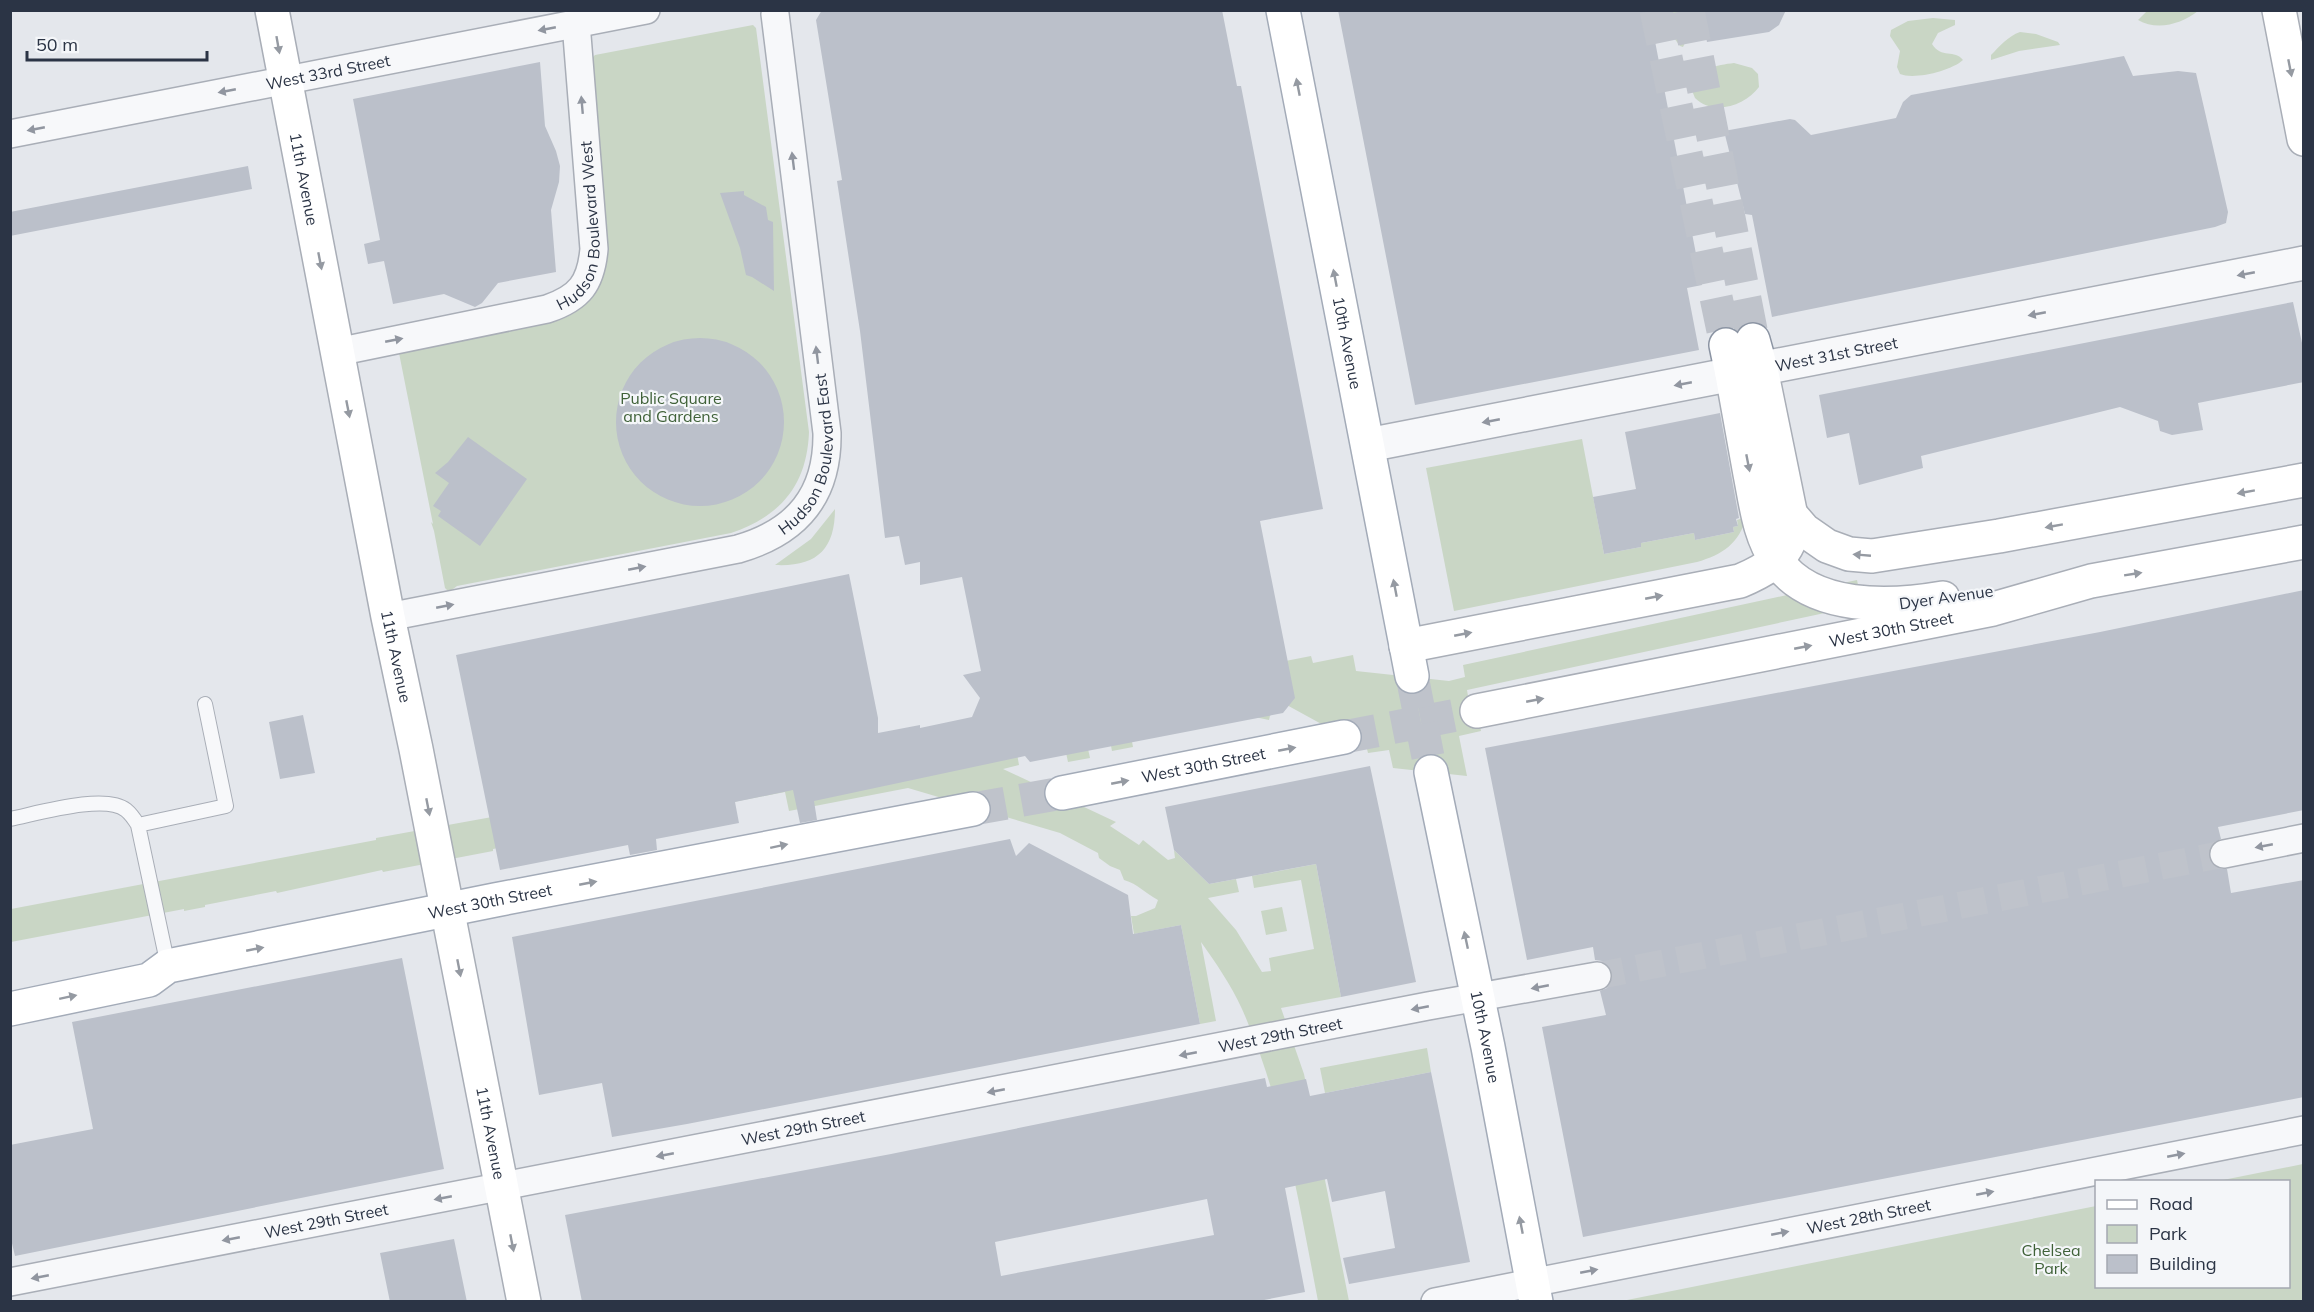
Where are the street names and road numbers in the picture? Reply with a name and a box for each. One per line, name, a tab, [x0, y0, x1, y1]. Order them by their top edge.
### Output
street label: West 33rd Street	[264, 50, 392, 94]
street label: 11th Avenue	[286, 131, 323, 227]
street label: Hudson Boulevard West	[553, 140, 604, 314]
street label: 10th Avenue	[1329, 295, 1366, 391]
street label: West 31st Street	[1773, 332, 1900, 376]
street label: Hudson Boulevard East	[774, 372, 837, 539]
street label: Dyer Avenue	[1898, 581, 1994, 613]
street label: West 30th Street	[1827, 607, 1955, 651]
street label: 11th Avenue	[377, 608, 416, 704]
street label: West 30th Street	[1140, 743, 1267, 787]
street label: West 30th Street	[426, 879, 554, 923]
street label: 10th Avenue	[1466, 988, 1505, 1084]
street label: West 29th Street	[1216, 1013, 1344, 1057]
street label: 11th Avenue	[472, 1085, 510, 1181]
street label: West 29th Street	[739, 1106, 867, 1149]
street label: West 28th Street	[1805, 1194, 1933, 1238]
street label: West 29th Street	[262, 1199, 390, 1242]

